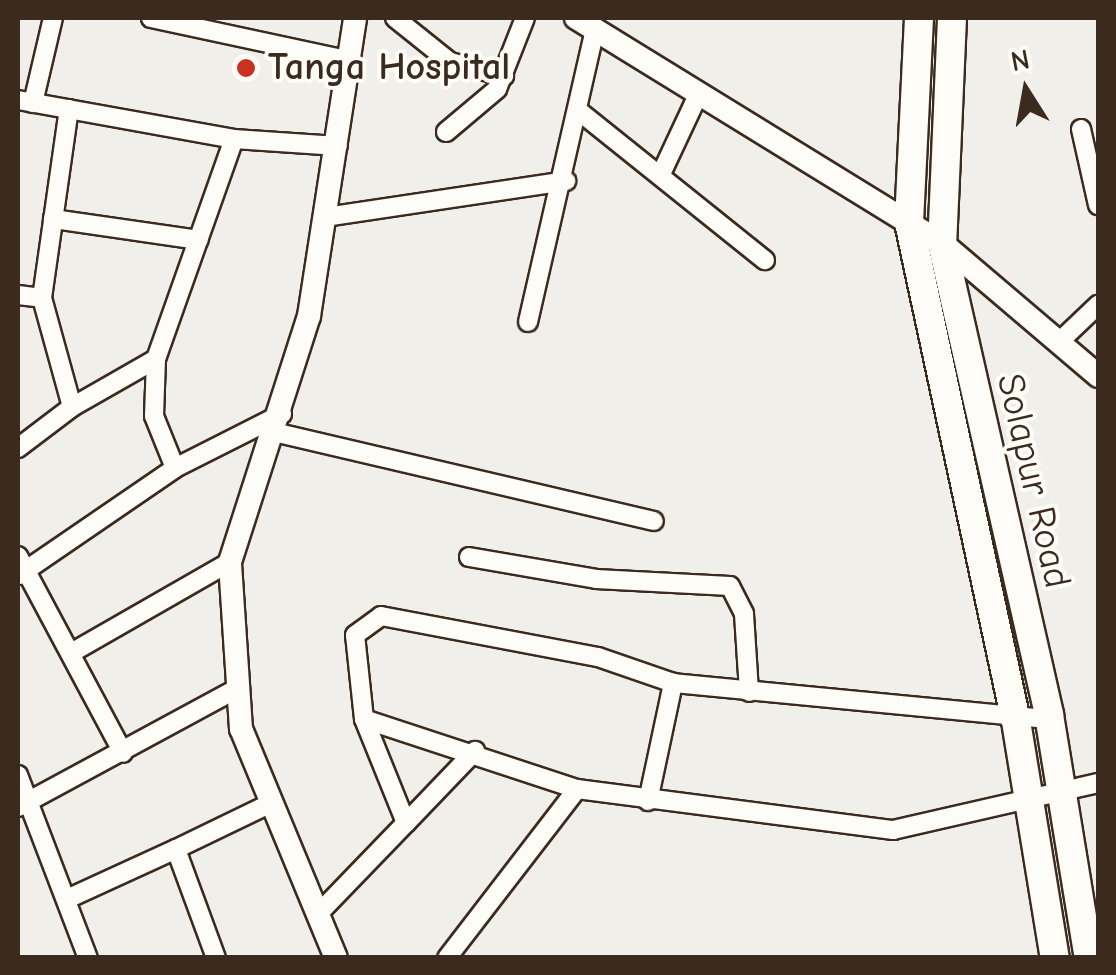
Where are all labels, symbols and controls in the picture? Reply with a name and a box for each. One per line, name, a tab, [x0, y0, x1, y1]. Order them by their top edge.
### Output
north arrow	[976, 40, 1076, 140]
text: N	[1008, 43, 1032, 78]
place label: Tanga Hospital	[268, 45, 510, 91]
marker: Tanga Hospital	[233, 55, 259, 81]
street label: Solapur Road	[986, 369, 1080, 593]

